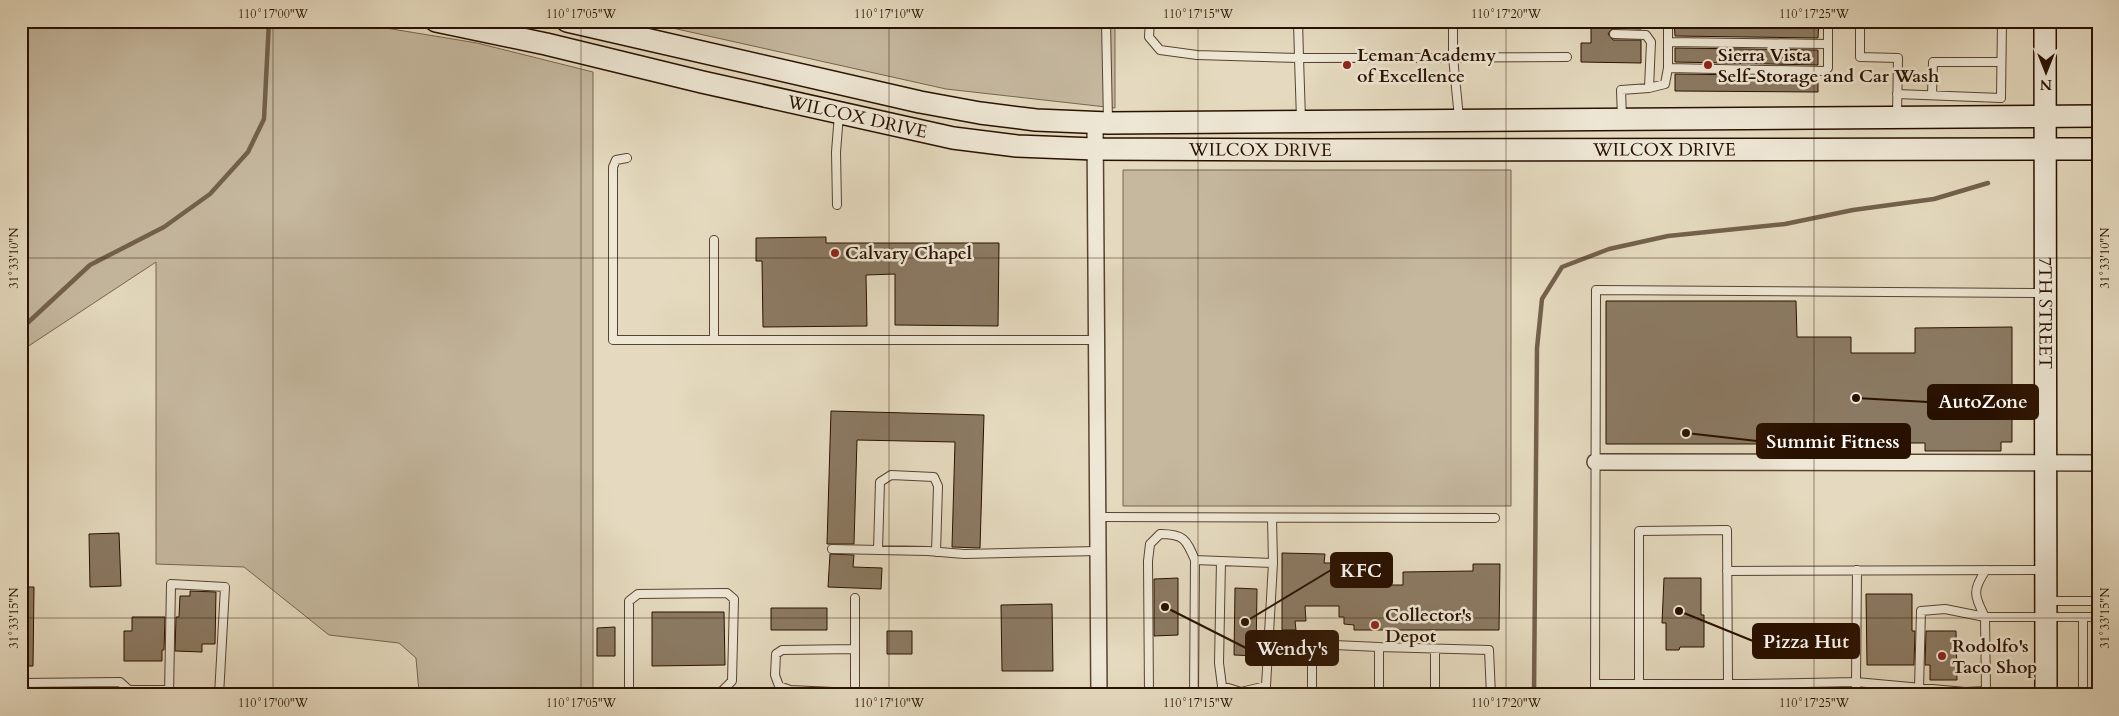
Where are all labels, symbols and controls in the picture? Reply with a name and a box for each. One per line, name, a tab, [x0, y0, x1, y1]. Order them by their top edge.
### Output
text: 110°17'00"W	[238, 6, 309, 22]
text: 110°17'05"W	[546, 6, 617, 22]
text: 110°17'10"W	[854, 6, 925, 22]
text: 110°17'15"W	[1163, 6, 1234, 22]
text: 110°17'20"W	[1471, 6, 1542, 22]
text: 110°17'25"W	[1779, 6, 1850, 22]
place label: Leman Academy of Excellence	[1357, 43, 1497, 89]
place label: Sierra Vista Self-Storage and Car Wash	[1718, 43, 1939, 89]
north arrow	[2022, 48, 2072, 98]
marker: Leman Academy of Excellence	[1341, 59, 1353, 71]
marker: Sierra Vista Self-Storage and Car Wash	[1702, 59, 1714, 71]
text: N	[2040, 75, 2052, 94]
street label: WILCOX DRIVE	[784, 89, 930, 144]
street label: WILCOX DRIVE	[1188, 137, 1332, 163]
street label: WILCOX DRIVE	[1592, 137, 1736, 162]
text: 31°33'10"N	[6, 227, 22, 288]
text: 31°33'10"N	[2097, 227, 2113, 288]
place label: Calvary Chapel	[845, 241, 972, 266]
marker: Calvary Chapel	[829, 247, 841, 259]
street label: 7TH STREET	[2033, 257, 2058, 369]
callout: AutoZone	[1928, 385, 2038, 419]
text: AutoZone	[1938, 389, 2028, 415]
callout: Summit Fitness	[1757, 424, 1910, 458]
text: Summit Fitness	[1766, 429, 1900, 455]
callout: KFC	[1331, 553, 1392, 587]
text: KFC	[1340, 558, 1382, 584]
text: 31°33'15"N	[6, 587, 22, 648]
text: 31°33'15"N	[2097, 587, 2113, 648]
place label: Collector's Depot	[1385, 603, 1472, 649]
marker: Collector's Depot	[1369, 619, 1381, 631]
callout: Pizza Hut	[1753, 624, 1859, 658]
text: Pizza Hut	[1763, 629, 1849, 655]
callout: Wendy's	[1246, 631, 1338, 665]
place label: Rodolfo's Taco Shop	[1952, 634, 2037, 680]
text: Wendy's	[1255, 636, 1328, 662]
marker: Rodolfo's Taco Shop	[1936, 650, 1948, 662]
text: 110°17'00"W	[238, 695, 309, 711]
text: 110°17'05"W	[546, 695, 617, 711]
text: 110°17'10"W	[854, 695, 925, 711]
text: 110°17'15"W	[1163, 695, 1234, 711]
text: 110°17'20"W	[1471, 695, 1542, 711]
text: 110°17'25"W	[1779, 695, 1850, 711]

